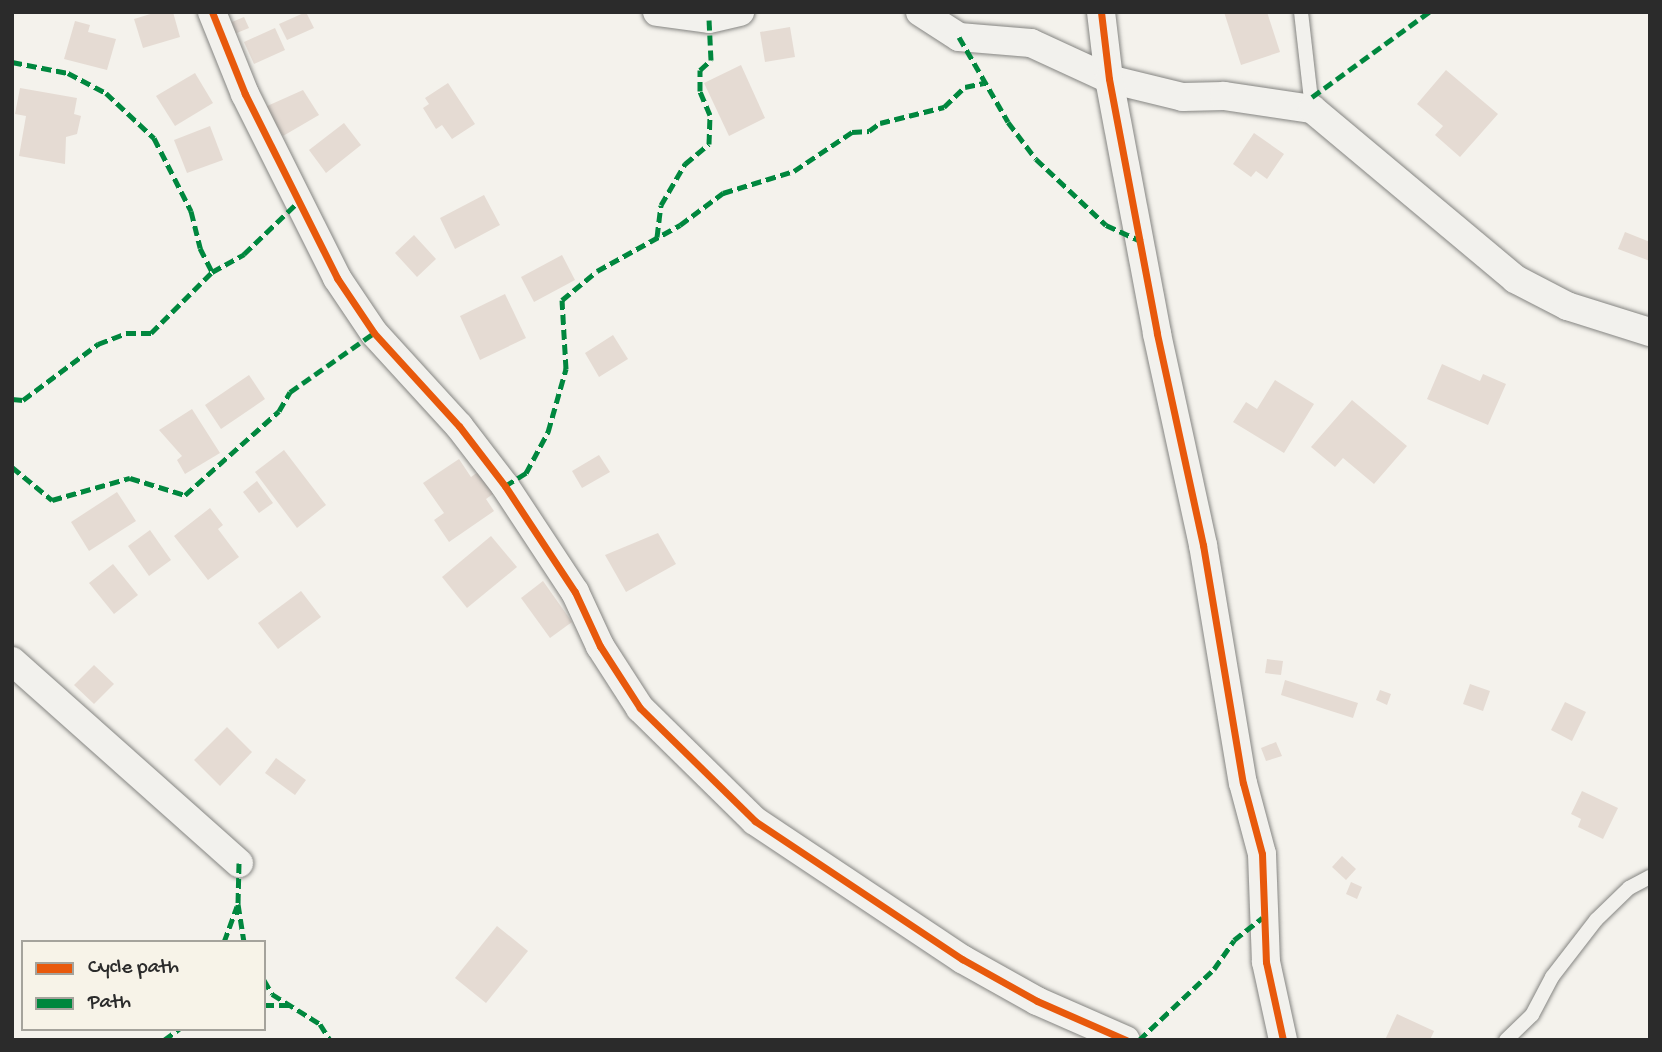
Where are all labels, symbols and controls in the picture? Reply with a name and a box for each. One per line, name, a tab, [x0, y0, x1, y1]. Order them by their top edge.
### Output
legend	[21, 940, 266, 1031]
text: Cycle path	[88, 956, 179, 981]
text: Path	[88, 991, 131, 1016]

